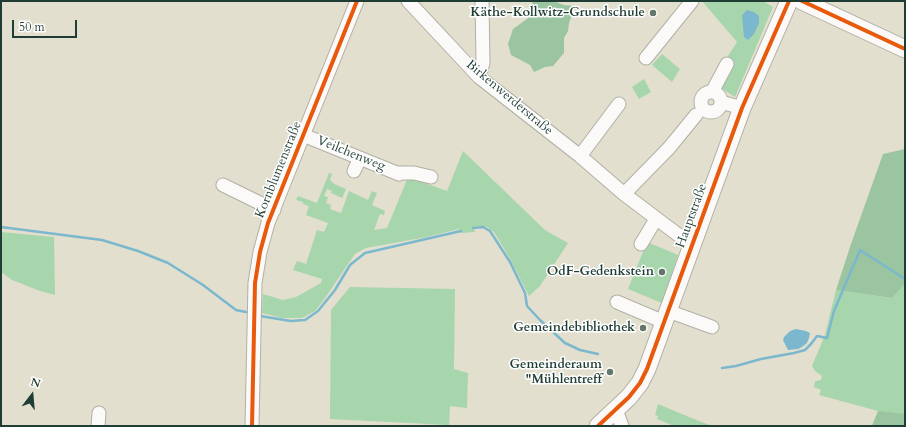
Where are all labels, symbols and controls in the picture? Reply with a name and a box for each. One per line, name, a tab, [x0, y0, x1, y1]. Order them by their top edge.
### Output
place label: Käthe-Kollwitz-Grundschule	[470, 5, 645, 21]
marker: Käthe-Kollwitz-Grundschule	[648, 8, 658, 18]
scale bar	[14, 12, 79, 38]
text: 50 m	[19, 19, 45, 35]
street label: Birkenwerderstraße	[462, 57, 556, 139]
street label: Kornblumenstraße	[252, 119, 306, 221]
street label: Veilchenweg	[315, 133, 387, 175]
street label: Hauptstraße	[673, 182, 711, 250]
place label: OdF-Gedenkstein	[547, 264, 654, 280]
marker: OdF-Gedenkstein	[657, 267, 667, 277]
place label: Gemeindebibliothek	[513, 320, 635, 336]
marker: Gemeindebibliothek	[638, 323, 648, 333]
place label: Gemeinderaum "Mühlentreff	[510, 357, 602, 388]
marker: Gemeinderaum "Mühlentreff	[605, 367, 615, 377]
text: N	[29, 374, 42, 392]
north arrow	[12, 375, 52, 415]

